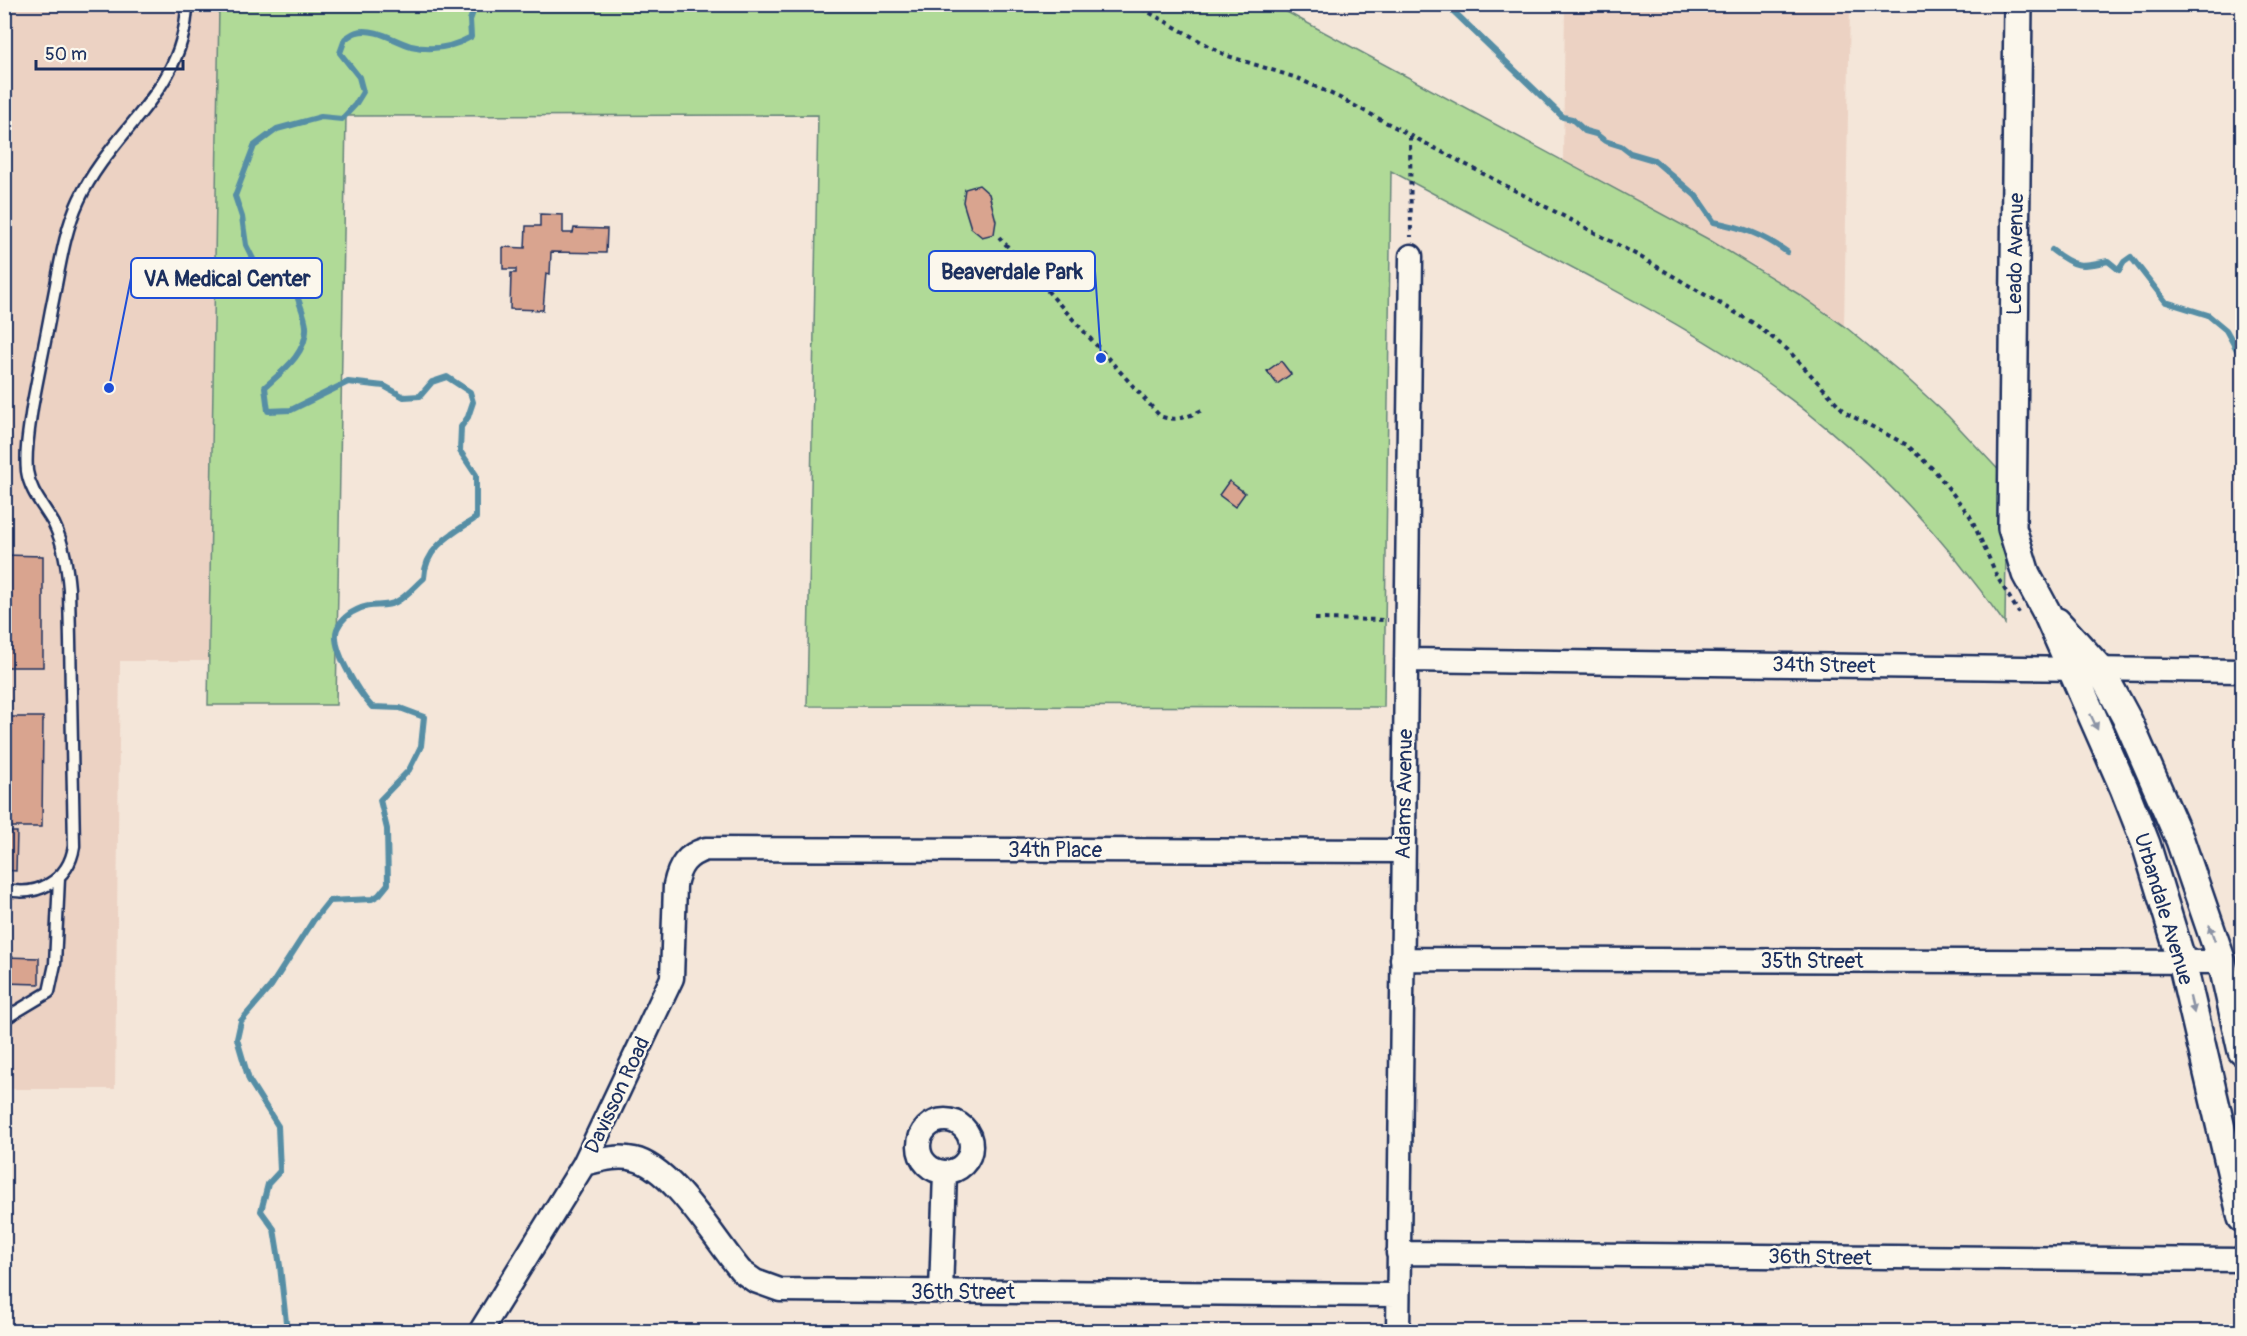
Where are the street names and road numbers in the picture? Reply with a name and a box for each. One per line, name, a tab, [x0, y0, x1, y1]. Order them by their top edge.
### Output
street label: Leado Avenue	[2001, 192, 2030, 315]
street label: 34th Street	[1772, 651, 1877, 680]
street label: Adams Avenue	[1390, 728, 1419, 860]
street label: Urbandale Avenue	[2128, 830, 2200, 989]
street label: 34th Place	[1008, 837, 1103, 864]
street label: 35th Street	[1761, 948, 1864, 975]
street label: Davisson Road	[579, 1032, 656, 1158]
street label: 36th Street	[1768, 1243, 1873, 1272]
street label: 36th Street	[911, 1279, 1015, 1306]

